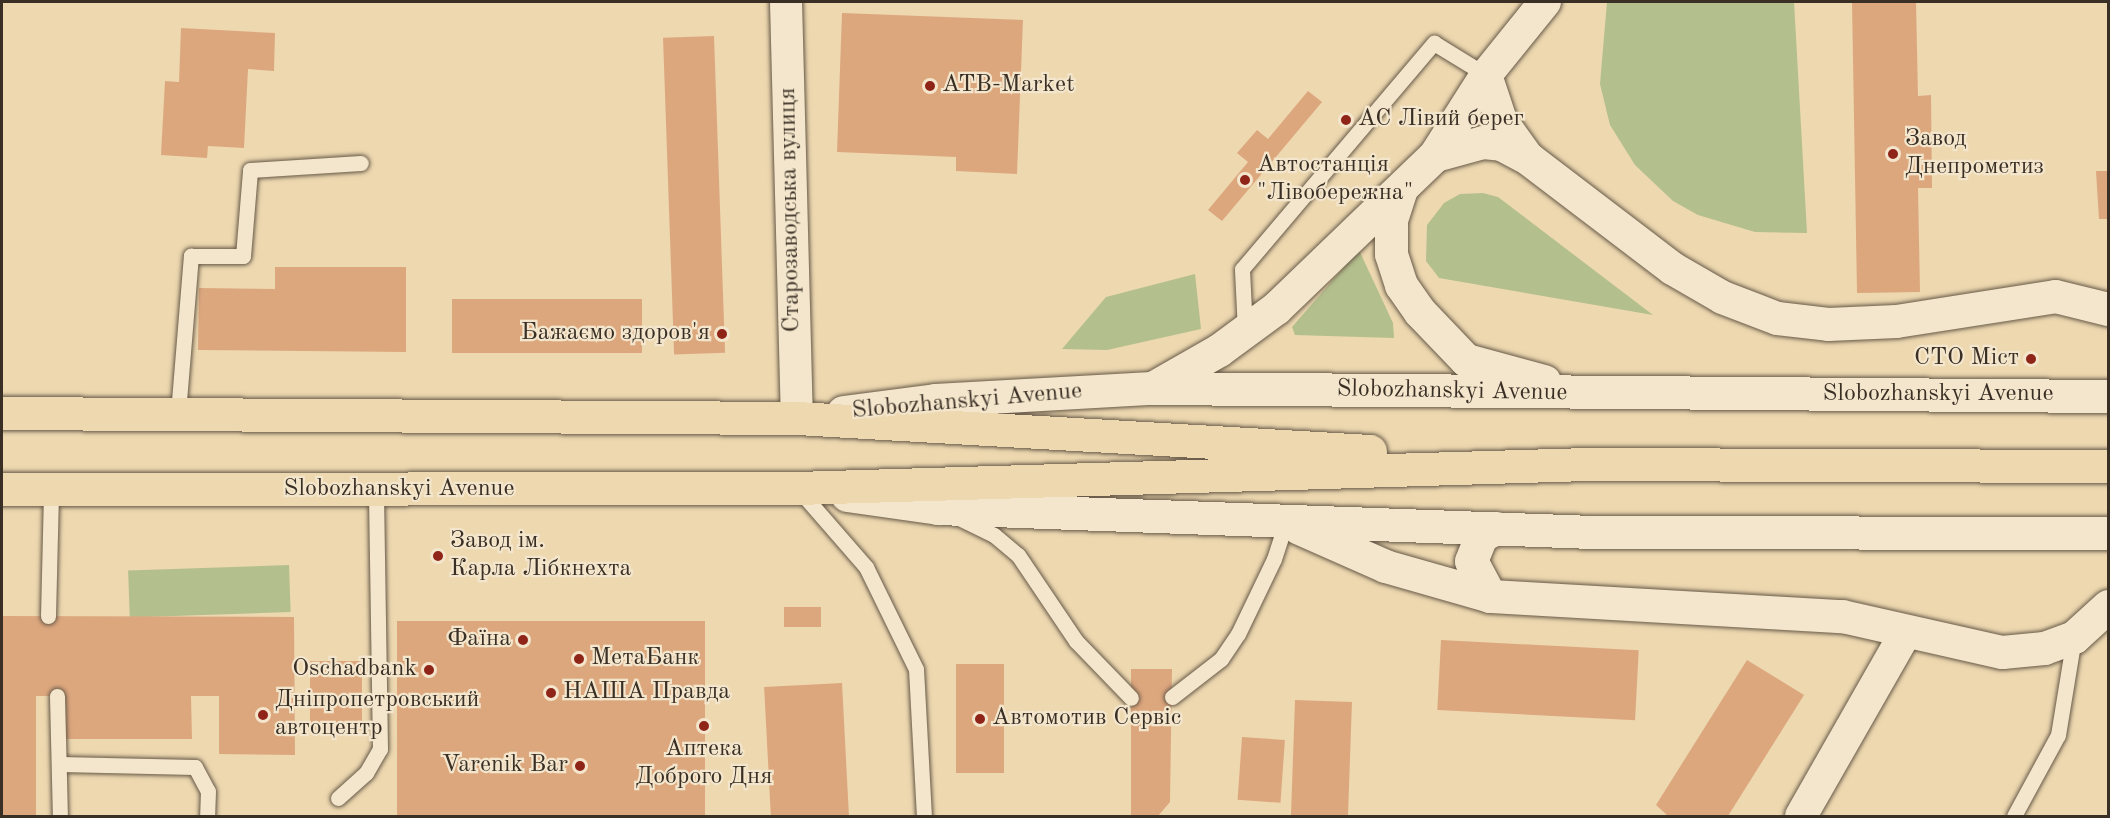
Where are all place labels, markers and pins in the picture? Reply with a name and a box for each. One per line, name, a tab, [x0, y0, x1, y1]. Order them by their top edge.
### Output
place label: ATB-Market	[942, 72, 1075, 100]
marker: ATB-Market	[923, 79, 937, 93]
place label: АС Лівий берег	[1358, 106, 1524, 134]
marker: АС Лівий берег	[1339, 113, 1353, 127]
place label: Завод Днепрометиз	[1905, 126, 2044, 182]
marker: Завод Днепрометиз	[1886, 147, 1900, 161]
place label: Автостанція "Лівобережна"	[1257, 152, 1413, 208]
marker: Автостанція "Лівобережна"	[1238, 173, 1252, 187]
place label: Бажаємо здоров'я	[521, 320, 710, 348]
marker: Бажаємо здоров'я	[715, 327, 729, 341]
place label: СТО Міст	[1914, 345, 2019, 373]
marker: СТО Міст	[2024, 352, 2038, 366]
place label: Завод ім. Карла Лібкнехта	[450, 528, 631, 584]
marker: Завод ім. Карла Лібкнехта	[431, 549, 445, 563]
place label: Фаїна	[447, 626, 511, 654]
marker: Фаїна	[516, 633, 530, 647]
place label: МетаБанк	[591, 645, 699, 673]
marker: МетаБанк	[572, 652, 586, 666]
place label: Oschadbank	[292, 656, 417, 684]
marker: Oschadbank	[422, 663, 436, 677]
place label: НАША Правда	[563, 679, 730, 707]
marker: НАША Правда	[544, 686, 558, 700]
place label: Дніпропетровський автоцентр	[275, 687, 480, 743]
place label: Автомотив Сервіс	[992, 705, 1181, 733]
marker: Дніпропетровський автоцентр	[256, 708, 270, 722]
marker: Автомотив Сервіс	[973, 712, 987, 726]
marker: Аптека Доброго Дня	[697, 719, 711, 733]
place label: Аптека Доброго Дня	[635, 736, 773, 792]
place label: Varenik Bar	[442, 752, 568, 780]
marker: Varenik Bar	[573, 759, 587, 773]

